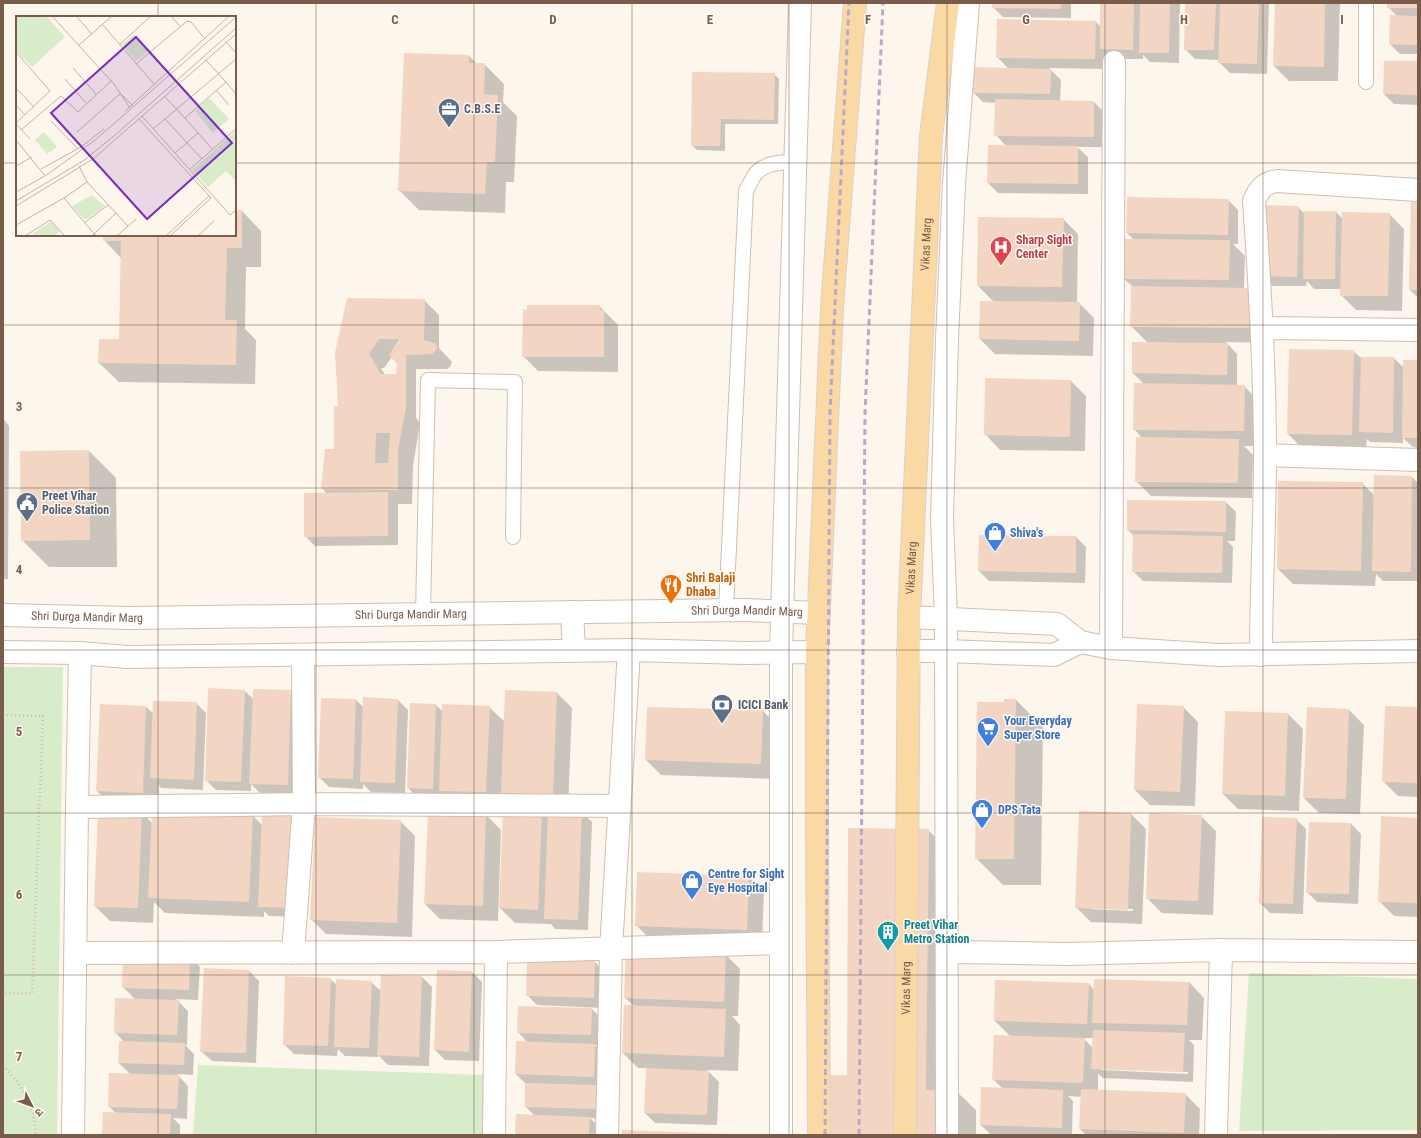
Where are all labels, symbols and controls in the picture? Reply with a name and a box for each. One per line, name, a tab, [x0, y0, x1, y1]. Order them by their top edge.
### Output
text: C	[391, 12, 399, 27]
text: D	[549, 12, 557, 27]
text: E	[707, 12, 714, 27]
text: F	[865, 12, 871, 27]
text: G	[1022, 12, 1030, 27]
text: H	[1180, 12, 1188, 27]
text: I	[1340, 12, 1344, 27]
inset map	[16, 16, 236, 236]
office icon: C.B.S.E	[436, 96, 462, 129]
place label: C.B.S.E	[464, 102, 501, 116]
street label: Vikas Marg	[918, 217, 934, 271]
place label: Sharp Sight Center	[1016, 233, 1072, 261]
hospital icon: Sharp Sight Center	[988, 234, 1014, 267]
text: 3	[16, 399, 22, 414]
place label: Preet Vihar Police Station	[42, 489, 109, 517]
public building icon: Preet Vihar Police Station	[14, 490, 40, 523]
shop icon: Shiva's	[982, 520, 1008, 553]
place label: Shiva's	[1010, 526, 1044, 540]
street label: Vikas Marg	[903, 541, 919, 595]
text: 4	[16, 562, 23, 577]
place label: Shri Balaji Dhaba	[686, 571, 735, 599]
restaurant icon: Shri Balaji Dhaba	[658, 572, 684, 605]
street label: Shri Durga Mandir Marg	[691, 603, 803, 619]
street label: Shri Durga Mandir Marg	[355, 607, 467, 622]
street label: Shri Durga Mandir Marg	[31, 609, 143, 625]
bank icon: ICICI Bank	[709, 692, 735, 725]
place label: ICICI Bank	[738, 698, 788, 712]
place label: Your Everyday Super Store	[1004, 714, 1072, 742]
supermarket icon: Your Everyday Super Store	[975, 715, 1001, 748]
text: 5	[16, 724, 23, 739]
shop icon: DPS Tata	[969, 797, 995, 830]
place label: DPS Tata	[998, 803, 1041, 817]
place label: Centre for Sight Eye Hospital	[708, 867, 785, 895]
shop icon: Centre for Sight Eye Hospital	[679, 868, 705, 901]
text: 6	[16, 887, 23, 902]
place label: Preet Vihar Metro Station	[904, 918, 970, 946]
building icon: Preet Vihar Metro Station	[875, 919, 901, 952]
street label: Vikas Marg	[899, 961, 913, 1015]
text: 7	[16, 1049, 23, 1064]
north arrow	[12, 1086, 52, 1126]
text: उ	[32, 1106, 46, 1120]

